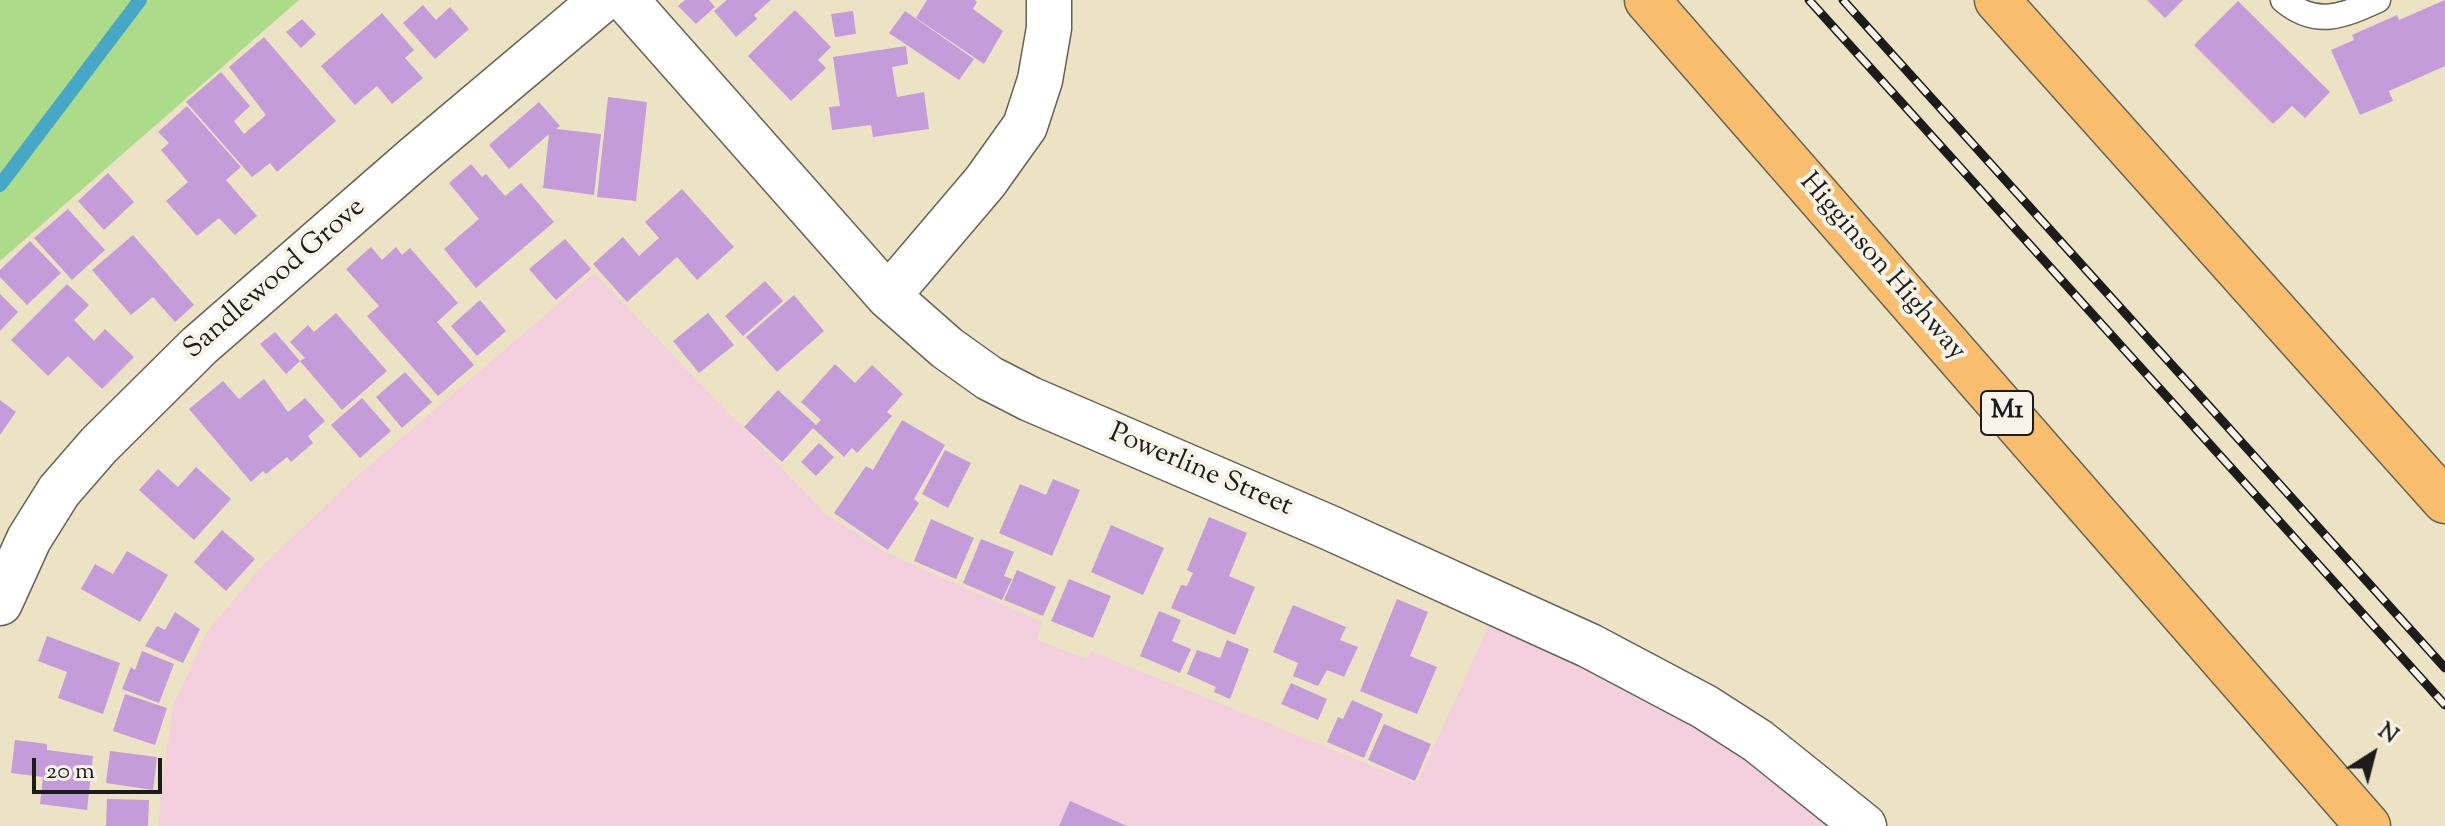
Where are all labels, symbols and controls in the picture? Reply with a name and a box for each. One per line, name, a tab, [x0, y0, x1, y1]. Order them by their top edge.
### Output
street label: Higginson Highway	[1790, 167, 1972, 369]
street label: Sandlewood Grove	[178, 192, 374, 368]
road number: M1	[1981, 391, 2033, 435]
street label: Powerline Street	[1103, 418, 1297, 526]
north arrow	[2333, 714, 2413, 794]
text: N	[2371, 716, 2404, 753]
scale bar	[36, 742, 166, 792]
text: 20 m	[46, 755, 95, 789]

